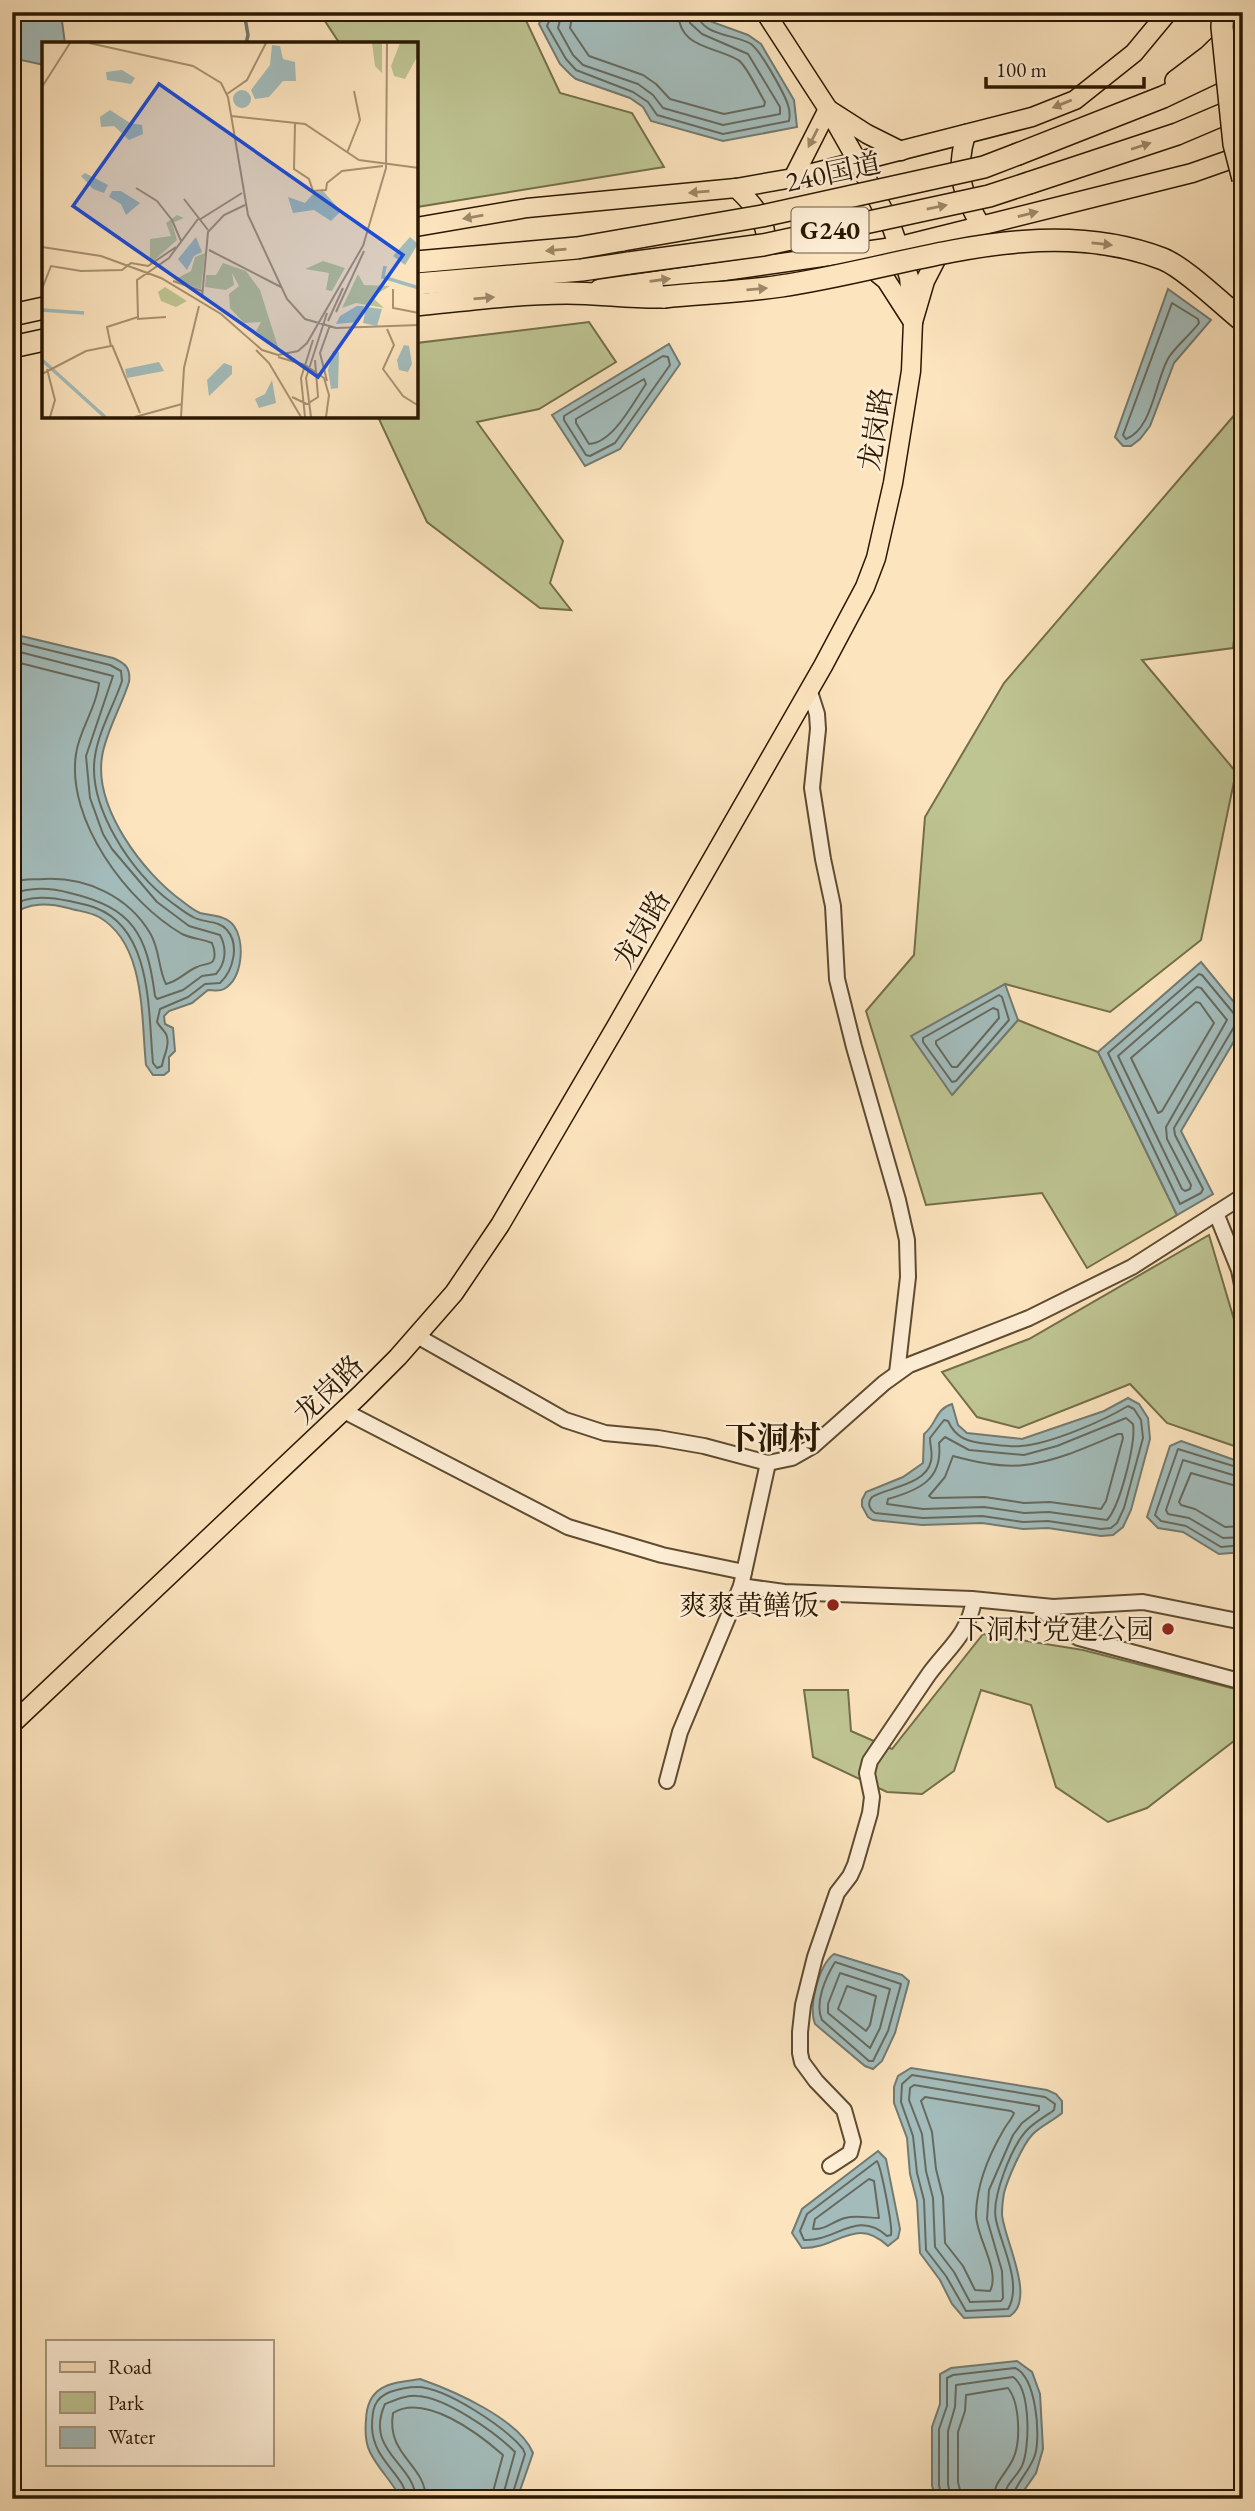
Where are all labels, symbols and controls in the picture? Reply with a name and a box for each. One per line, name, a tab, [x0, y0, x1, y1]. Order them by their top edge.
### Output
inset map	[42, 42, 418, 418]
scale bar	[986, 46, 1143, 90]
text: 100 m	[996, 56, 1047, 83]
one-way arrow	[1052, 99, 1073, 110]
one-way arrow	[808, 128, 819, 148]
one-way arrow	[1130, 140, 1151, 151]
street label: 240国道	[782, 144, 884, 200]
one-way arrow	[688, 186, 710, 197]
one-way arrow	[926, 201, 948, 212]
road number: G240	[792, 207, 868, 252]
one-way arrow	[1017, 208, 1039, 219]
one-way arrow	[462, 212, 484, 223]
one-way arrow	[1091, 239, 1113, 250]
one-way arrow	[544, 245, 566, 256]
one-way arrow	[649, 274, 671, 285]
one-way arrow	[746, 283, 768, 294]
one-way arrow	[474, 292, 496, 303]
street label: 龙岗路	[851, 385, 899, 473]
street label: 龙岗路	[604, 884, 678, 974]
street label: 龙岗路	[285, 1347, 371, 1431]
district label: 下洞村	[725, 1417, 821, 1459]
place label: 爽爽黄鳝饭	[679, 1587, 819, 1623]
marker: 爽爽黄鳝饭	[825, 1597, 841, 1613]
place label: 下洞村党建公园	[958, 1611, 1154, 1647]
marker: 下洞村党建公园	[1160, 1621, 1176, 1637]
legend	[46, 2340, 273, 2466]
text: Road	[108, 2353, 152, 2380]
text: Park	[108, 2389, 145, 2416]
text: Water	[108, 2423, 155, 2450]

